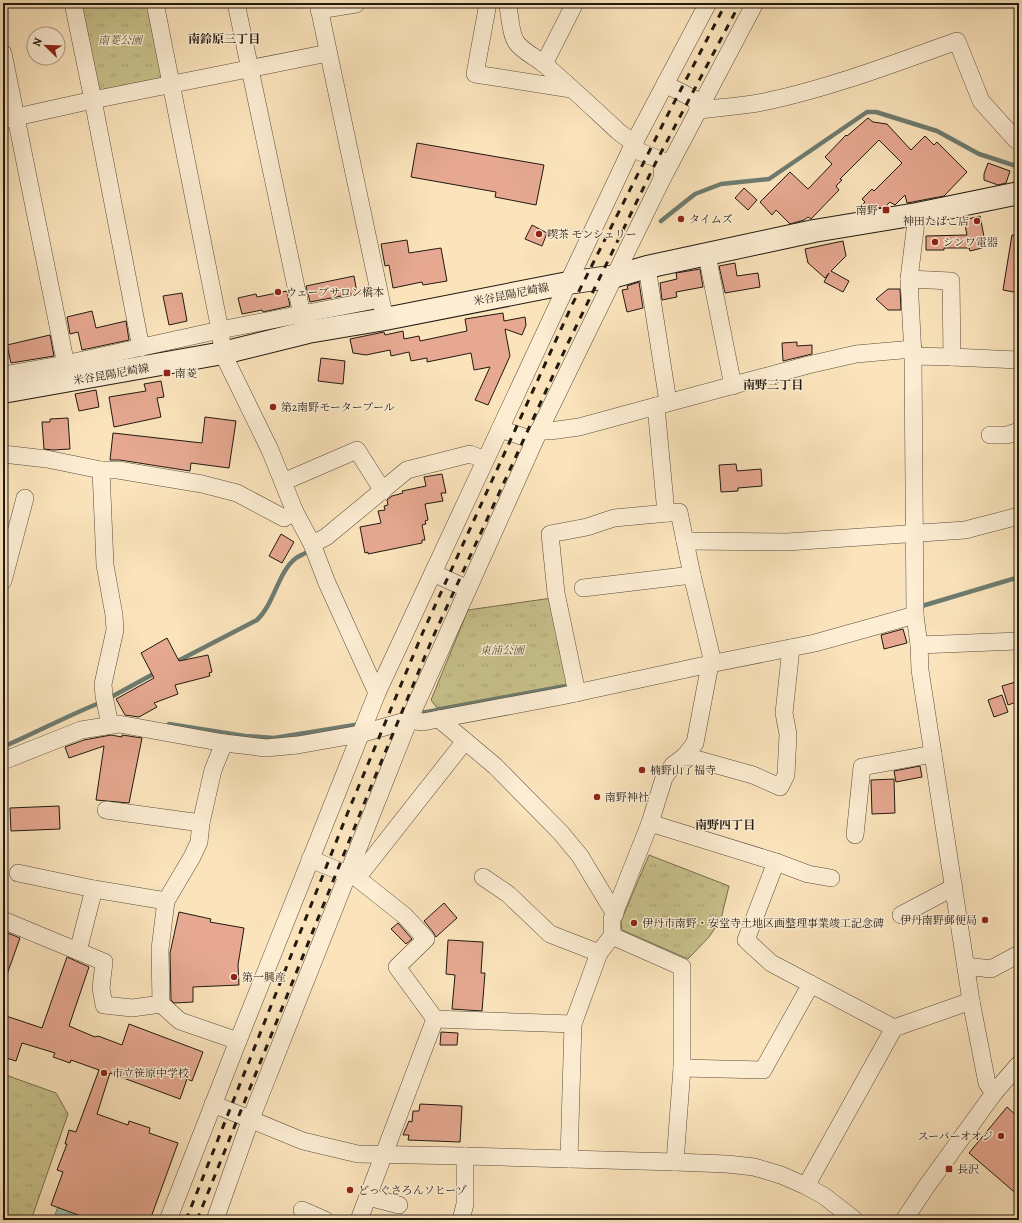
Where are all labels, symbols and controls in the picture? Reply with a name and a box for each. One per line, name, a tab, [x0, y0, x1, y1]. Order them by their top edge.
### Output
north arrow	[26, 26, 66, 66]
district label: 南鈴原三丁目	[188, 31, 260, 47]
park label: 南菱公園	[98, 33, 144, 48]
text: N	[29, 36, 46, 49]
place label: 南野	[856, 203, 878, 218]
marker: 南野	[881, 205, 891, 215]
place label: タイムズ	[689, 212, 733, 227]
marker: タイムズ	[676, 214, 686, 224]
place label: 神田たばこ店	[903, 214, 969, 229]
marker: 神田たばこ店	[972, 216, 982, 226]
place label: 喫茶 モンシェリー	[547, 227, 637, 242]
marker: 喫茶 モンシェリー	[534, 229, 544, 239]
place label: シンワ電器	[943, 235, 998, 250]
marker: シンワ電器	[930, 237, 940, 247]
street label: 米谷昆陽尼崎線	[472, 280, 550, 309]
place label: ウェーブサロン橋本	[286, 285, 384, 300]
marker: ウェーブサロン橋本	[273, 287, 283, 297]
street label: 米谷昆陽尼崎線	[72, 360, 150, 389]
place label: 南菱	[175, 366, 197, 381]
marker: 南菱	[162, 368, 172, 378]
district label: 南野三丁目	[743, 377, 803, 393]
place label: 第2南野モータープール	[281, 400, 395, 415]
marker: 第2南野モータープール	[268, 402, 278, 412]
park label: 東浦公園	[480, 643, 526, 658]
place label: 楠野山了福寺	[650, 763, 716, 778]
marker: 楠野山了福寺	[637, 765, 647, 775]
place label: 南野神社	[605, 790, 649, 805]
marker: 南野神社	[592, 792, 602, 802]
district label: 南野四丁目	[695, 817, 755, 833]
place label: 伊丹南野郵便局	[900, 913, 977, 928]
marker: 伊丹南野郵便局	[980, 915, 990, 925]
place label: 伊丹市南野・安堂寺土地区画整理事業竣工記念碑	[642, 916, 884, 931]
marker: 伊丹市南野・安堂寺土地区画整理事業竣工記念碑	[629, 918, 639, 928]
place label: 第一興産	[242, 970, 286, 985]
marker: 第一興産	[229, 972, 239, 982]
place label: 市立笹原中学校	[112, 1066, 189, 1081]
marker: 市立笹原中学校	[99, 1068, 109, 1078]
place label: スーパーオオジ	[918, 1129, 993, 1144]
marker: スーパーオオジ	[996, 1131, 1006, 1141]
place label: 長沢	[957, 1162, 979, 1177]
marker: 長沢	[944, 1164, 954, 1174]
place label: どっぐさろんソヒーゾ	[358, 1183, 467, 1198]
marker: どっぐさろんソヒーゾ	[345, 1185, 355, 1195]

